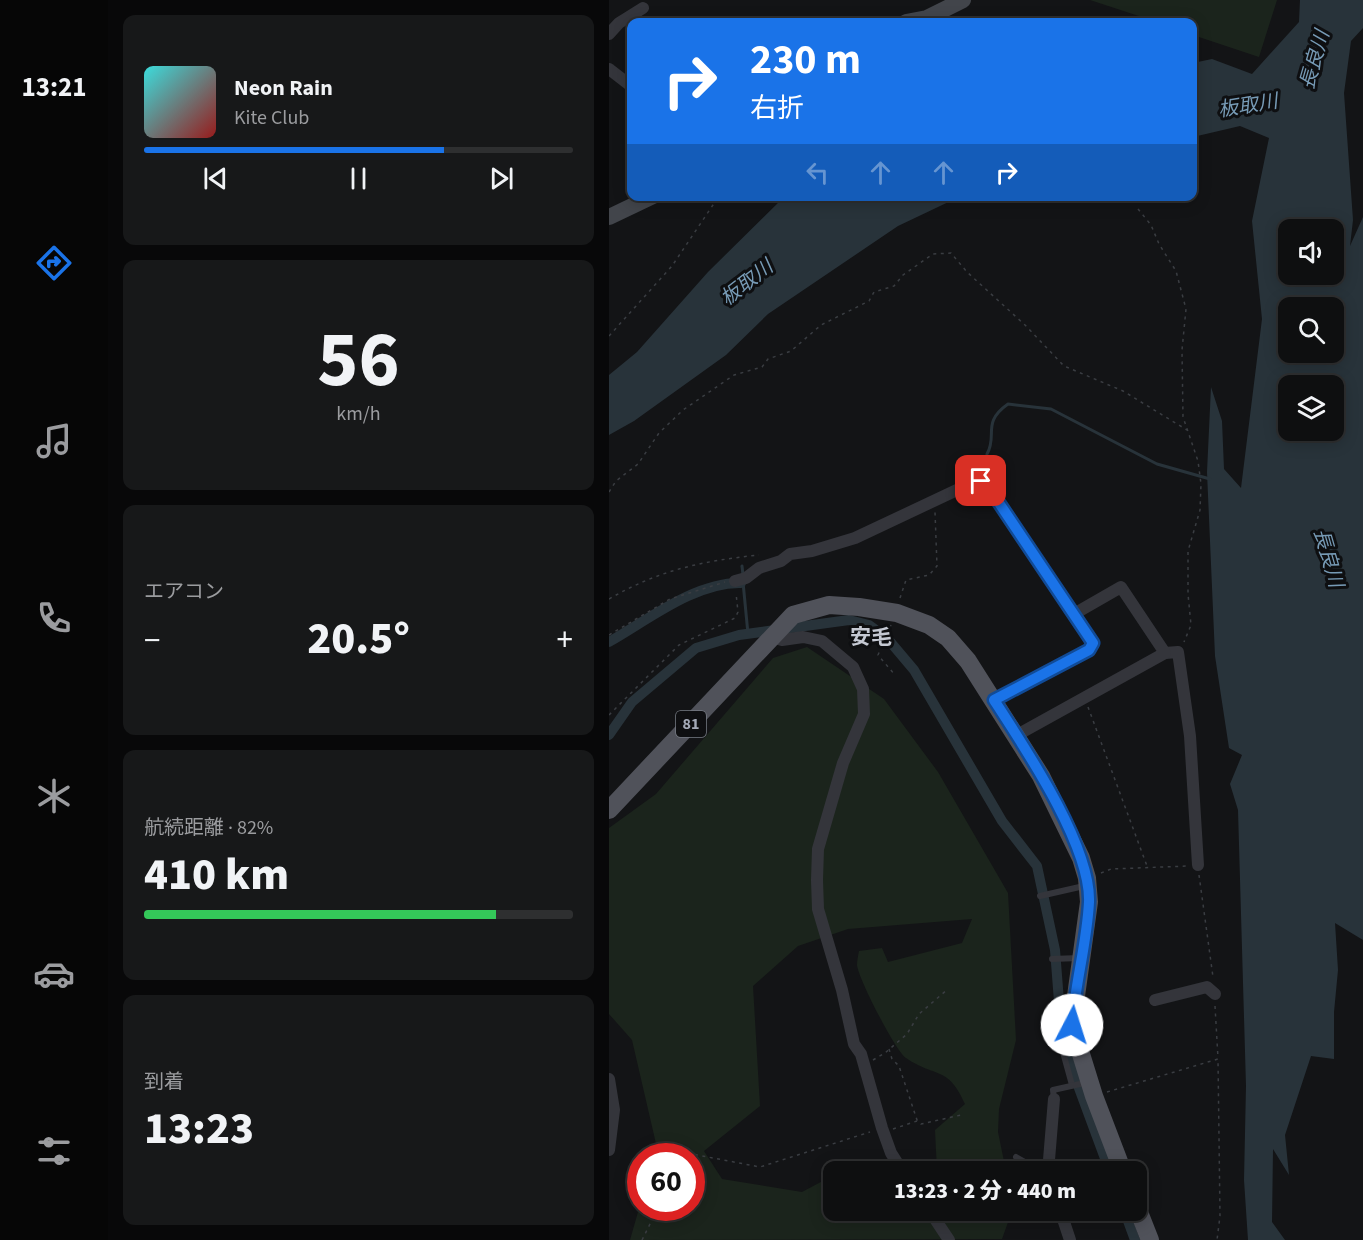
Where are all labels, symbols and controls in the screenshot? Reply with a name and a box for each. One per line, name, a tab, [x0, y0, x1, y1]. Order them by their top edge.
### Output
water label: 長良川	[1293, 25, 1337, 93]
text: 230 m	[750, 30, 861, 90]
icon: right	[651, 42, 729, 120]
text: 13:21	[21, 68, 87, 107]
text: Neon Rain	[234, 72, 333, 104]
water label: 板取川	[1216, 87, 1282, 125]
text: 右折	[750, 89, 804, 128]
text: Kite Club	[234, 104, 309, 132]
icon: left	[801, 156, 834, 189]
icon: ahead	[864, 156, 897, 189]
icon: ahead	[927, 156, 960, 189]
icon: right	[990, 156, 1023, 189]
icon: previous	[199, 162, 232, 195]
icon: pause	[342, 162, 375, 195]
icon: next	[485, 162, 518, 195]
map controls	[1278, 219, 1344, 441]
button: sound	[1278, 219, 1344, 285]
icon: directions	[33, 242, 75, 284]
water label: 板取川	[715, 252, 781, 313]
button: search	[1278, 297, 1344, 363]
text: 56	[317, 305, 400, 416]
button: layers	[1278, 375, 1344, 441]
text: km/h	[336, 400, 381, 428]
icon: music	[33, 420, 75, 462]
pin	[955, 455, 1006, 506]
icon: arrive	[964, 464, 997, 497]
water label: 長良川	[1306, 525, 1350, 593]
text: エアコン	[144, 578, 224, 606]
icon: phone	[33, 597, 75, 639]
text: 20.5°	[307, 607, 410, 671]
text: −	[144, 617, 160, 664]
text: +	[557, 617, 573, 664]
district label: 安毛	[850, 622, 892, 652]
road number: 81	[676, 711, 706, 737]
icon: climate	[33, 775, 75, 817]
text: 航続距離 · 82%	[144, 814, 273, 842]
text: 410 km	[144, 843, 289, 907]
icon: car	[33, 953, 75, 995]
position arrow	[1040, 993, 1104, 1057]
text: 到着	[144, 1068, 184, 1096]
text: 13:23	[144, 1097, 254, 1161]
icon: filters	[33, 1130, 75, 1172]
speed limit sign: 60	[627, 1143, 705, 1221]
text: 13:23 · 2 分 · 440 m	[894, 1175, 1076, 1207]

